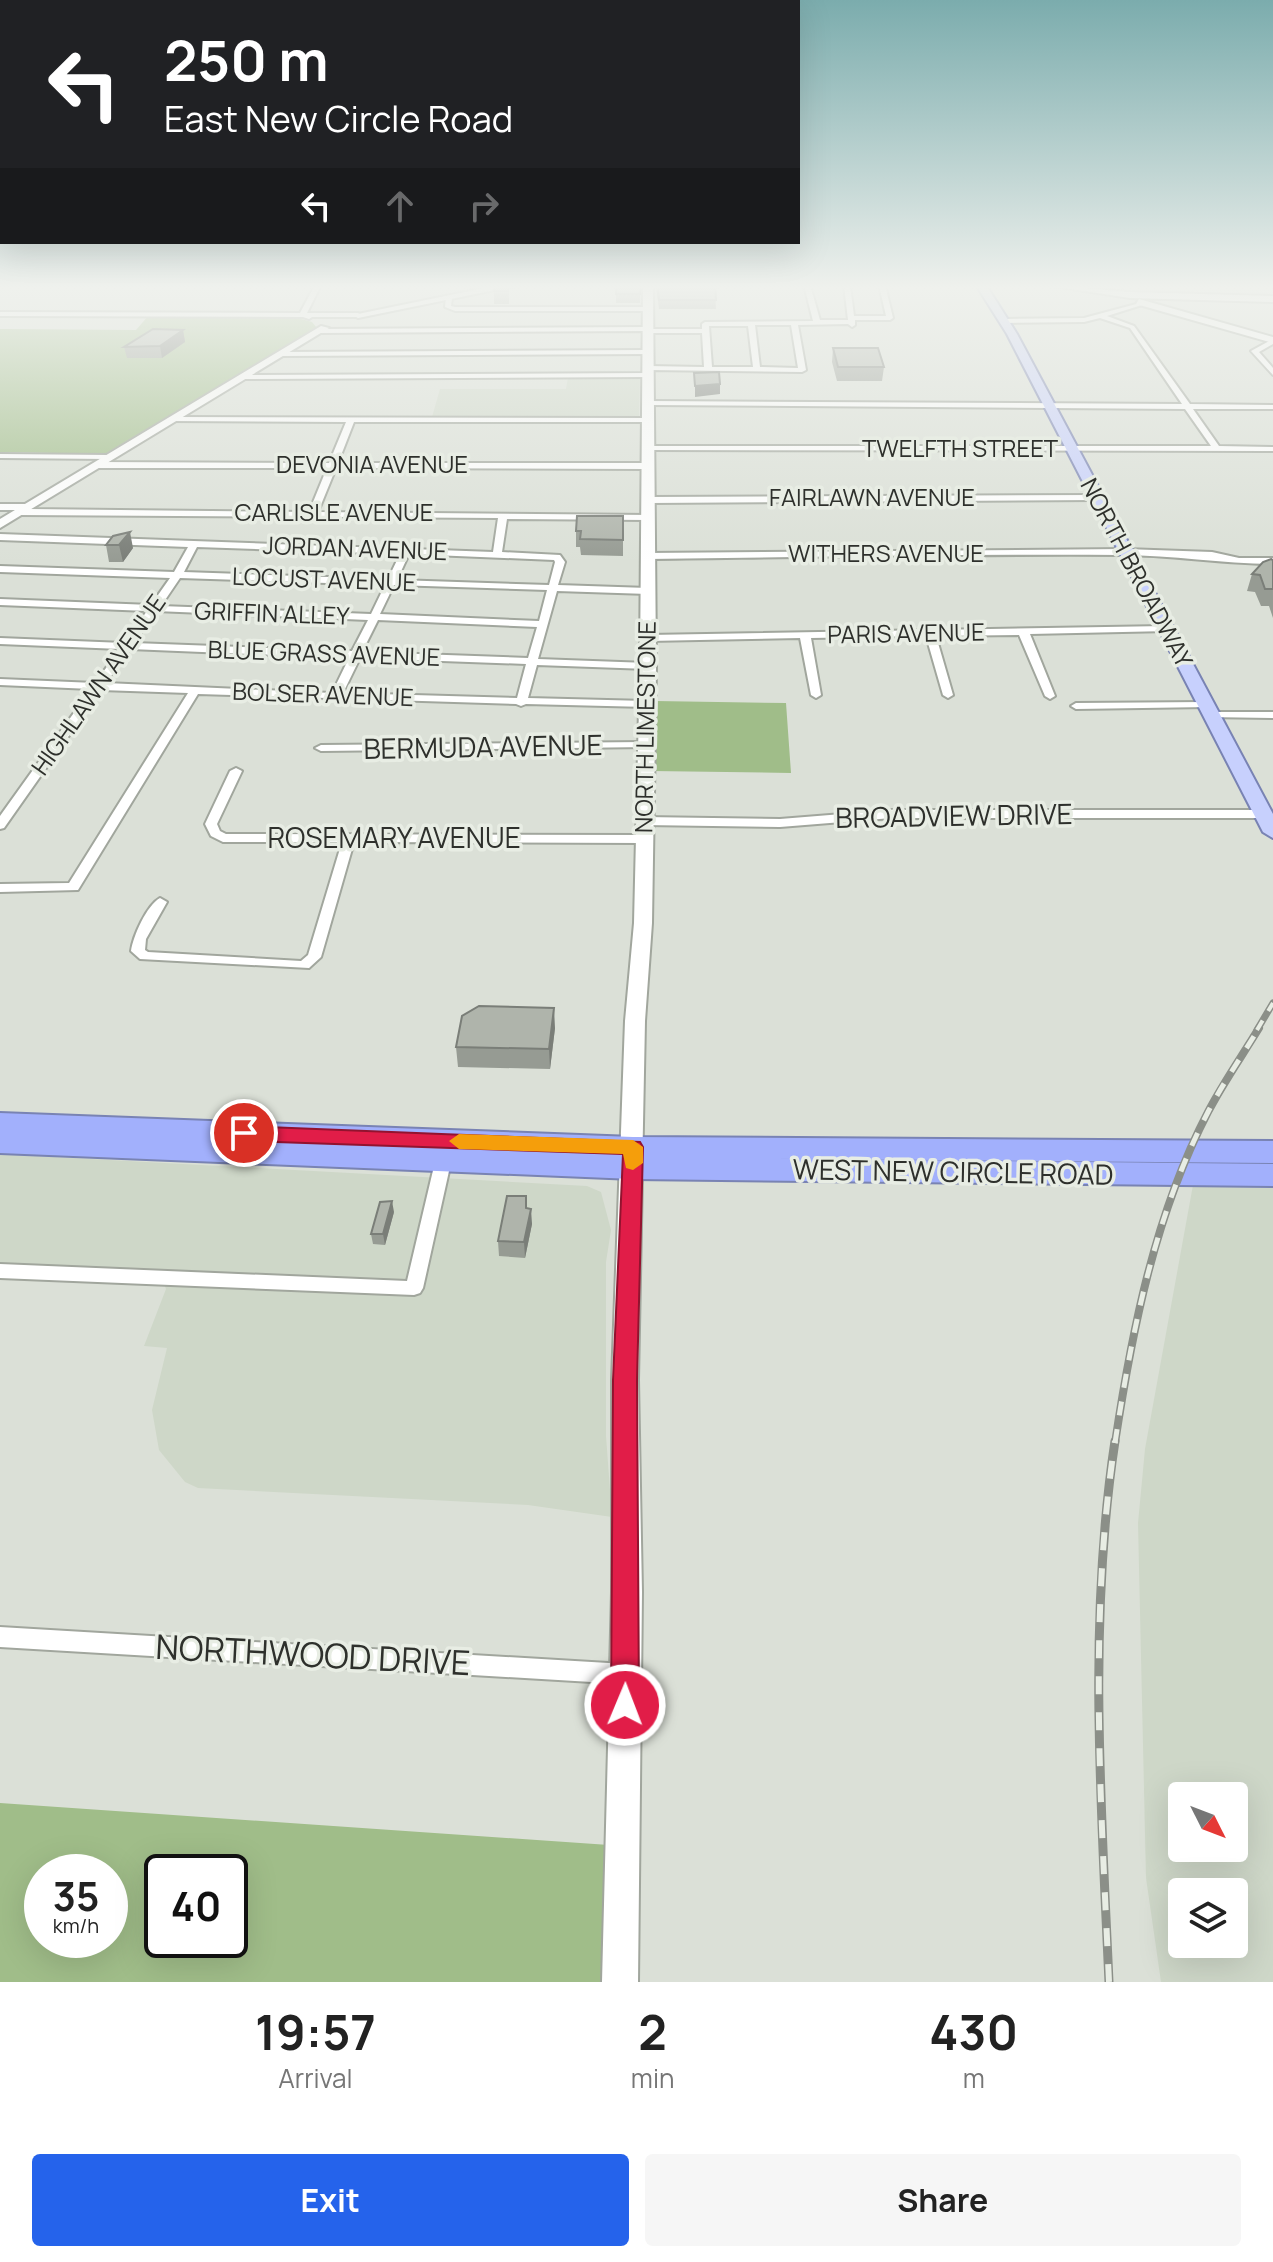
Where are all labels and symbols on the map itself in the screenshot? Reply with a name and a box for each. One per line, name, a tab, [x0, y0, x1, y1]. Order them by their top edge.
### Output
street label: TWELFTH STREET	[862, 431, 1059, 464]
street label: DEVONIA AVENUE	[276, 447, 468, 480]
street label: NORTH BROADWAY	[1074, 472, 1201, 673]
street label: FAIRLAWN AVENUE	[769, 480, 975, 513]
street label: CARLISLE AVENUE	[234, 495, 434, 528]
street label: JORDAN AVENUE	[262, 528, 448, 567]
street label: WITHERS AVENUE	[788, 536, 984, 569]
street label: LOCUST AVENUE	[231, 559, 417, 598]
street label: HIGHLAWN AVENUE	[23, 587, 173, 781]
street label: GRIFFIN ALLEY	[194, 593, 351, 632]
street label: PARIS AVENUE	[827, 615, 985, 650]
street label: NORTH LIMESTONE	[626, 621, 663, 833]
street label: BLUE GRASS AVENUE	[207, 632, 441, 673]
street label: BOLSER AVENUE	[232, 674, 414, 713]
street label: BERMUDA AVENUE	[363, 725, 603, 767]
street label: BROADVIEW DRIVE	[835, 794, 1073, 836]
street label: ROSEMARY AVENUE	[267, 818, 521, 856]
pin	[210, 1099, 278, 1167]
street label: WEST NEW CIRCLE ROAD	[792, 1149, 1114, 1193]
street label: NORTHWOOD DRIVE	[155, 1623, 472, 1685]
position arrow	[583, 1663, 667, 1747]
north arrow	[1168, 1782, 1248, 1862]
speed limit sign: 40	[144, 1854, 248, 1958]

